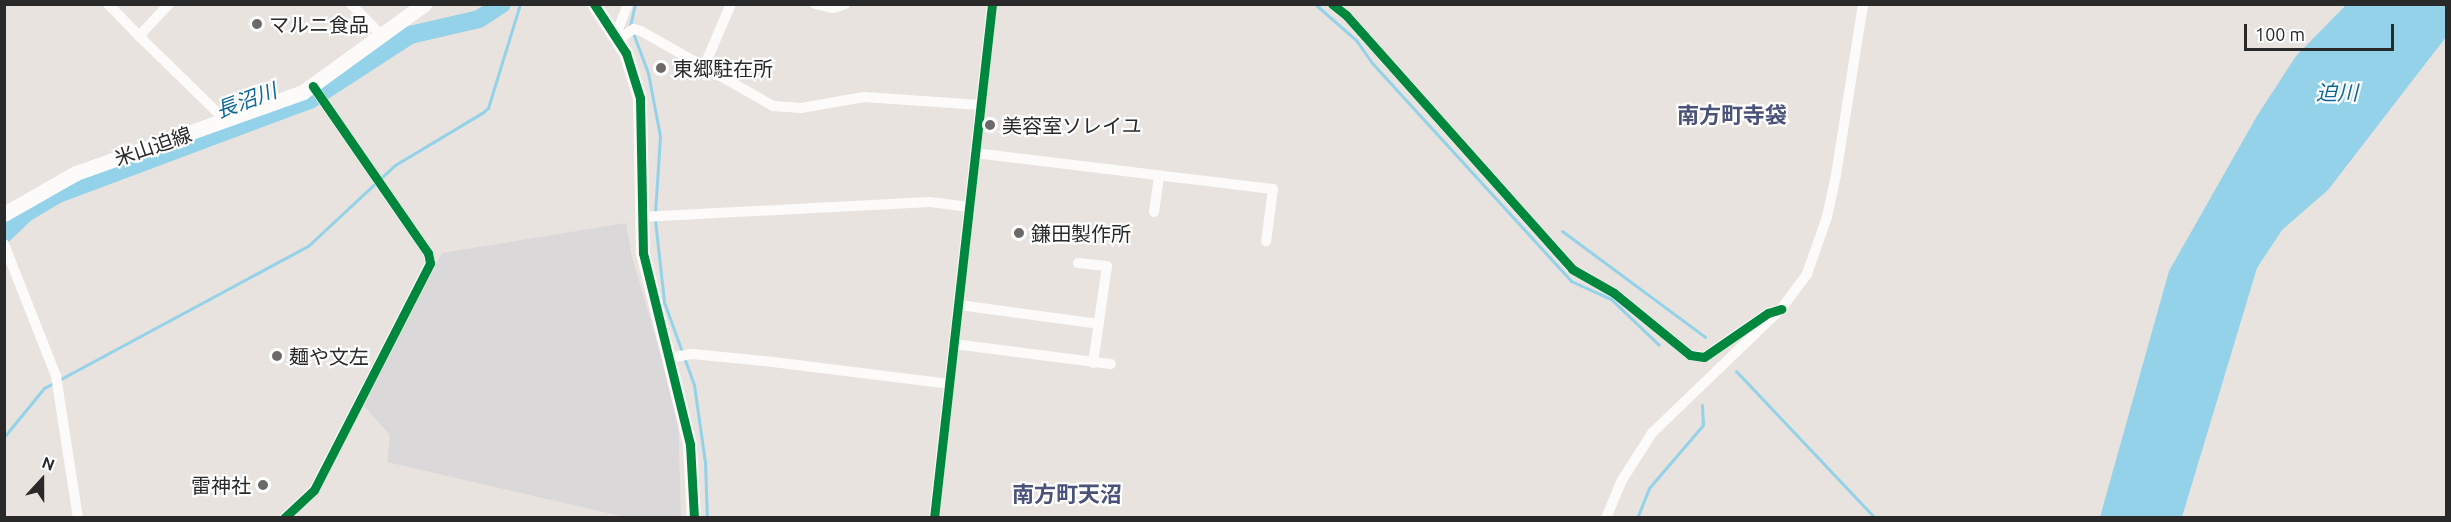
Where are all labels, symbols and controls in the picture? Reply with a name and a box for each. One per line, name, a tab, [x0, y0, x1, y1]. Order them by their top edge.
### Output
place label: マルニ食品	[269, 12, 369, 36]
scale bar	[2247, 12, 2397, 50]
marker: マルニ食品	[250, 17, 264, 31]
text: 100 m	[2255, 24, 2305, 44]
place label: 東郷駐在所	[673, 56, 773, 80]
marker: 東郷駐在所	[654, 61, 668, 75]
water label: 長沼川	[212, 77, 280, 123]
water label: 迫川	[2316, 79, 2358, 105]
district label: 南方町寺袋	[1677, 102, 1787, 128]
place label: 美容室ソレイユ	[1002, 113, 1142, 137]
marker: 美容室ソレイユ	[983, 118, 997, 132]
street label: 米山迫線	[111, 122, 195, 170]
place label: 鎌田製作所	[1031, 221, 1131, 245]
marker: 鎌田製作所	[1012, 226, 1026, 240]
place label: 麺や文左	[289, 344, 369, 368]
marker: 麺や文左	[270, 349, 284, 363]
north arrow	[12, 450, 72, 510]
text: N	[40, 453, 57, 474]
place label: 雷神社	[191, 473, 251, 497]
marker: 雷神社	[256, 478, 270, 492]
district label: 南方町天沼	[1012, 481, 1122, 507]

